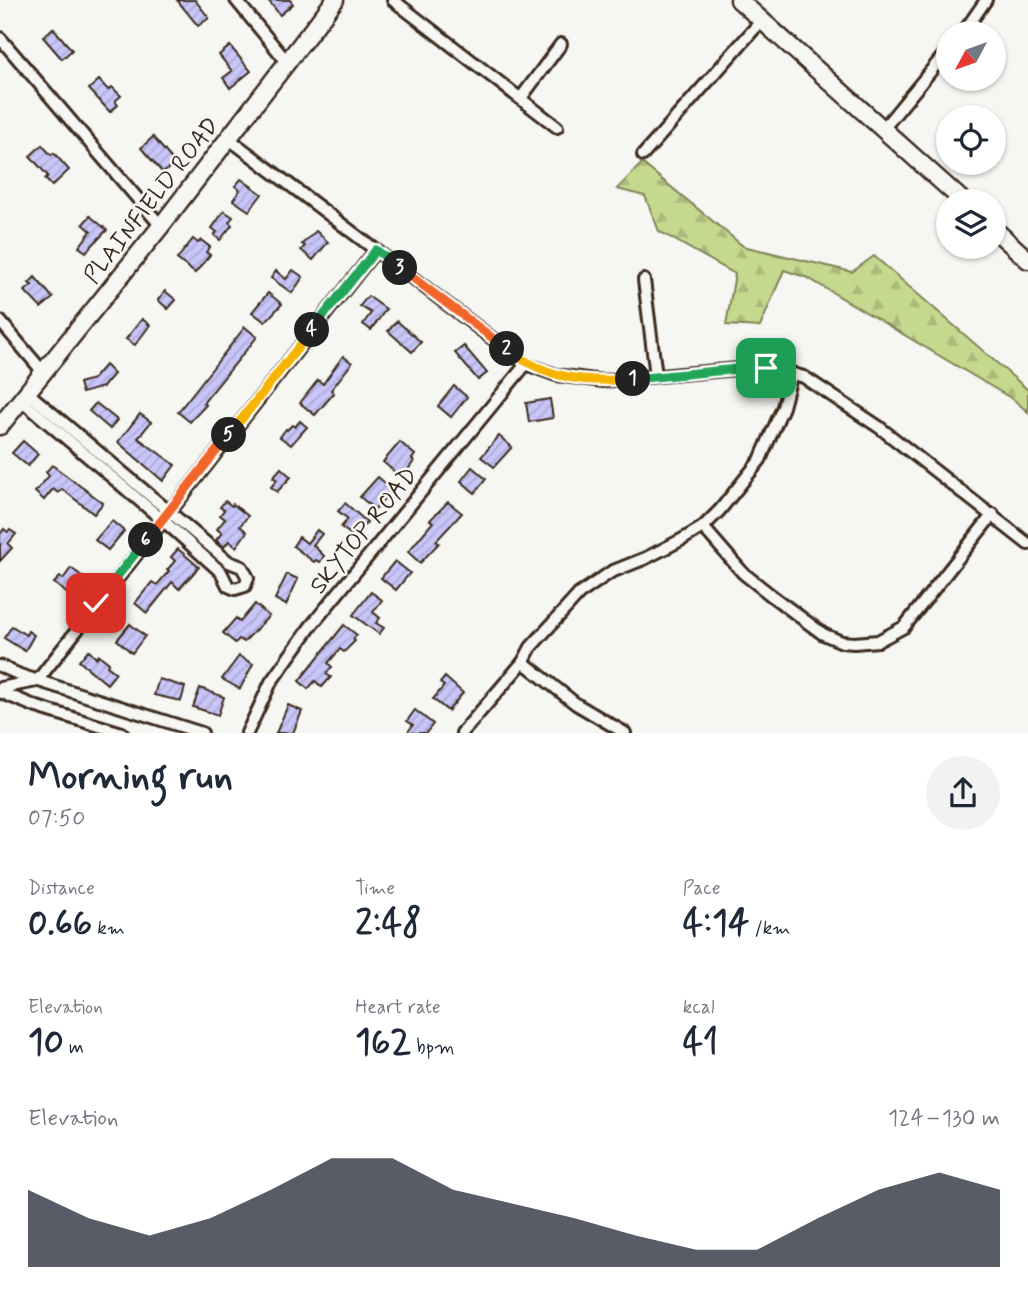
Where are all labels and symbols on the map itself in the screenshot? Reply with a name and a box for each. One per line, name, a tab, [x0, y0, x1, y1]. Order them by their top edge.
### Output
north arrow	[936, 21, 1006, 91]
street label: PLAINFIELD ROAD	[77, 111, 227, 291]
pin: 3	[382, 250, 418, 286]
pin: 4	[294, 312, 330, 348]
pin: 2	[490, 332, 524, 366]
pin	[736, 338, 796, 398]
pin: 1	[616, 362, 650, 396]
pin: 5	[212, 418, 246, 452]
street label: SKYTOP ROAD	[303, 461, 425, 601]
pin: 6	[128, 522, 164, 558]
pin	[66, 573, 126, 633]

